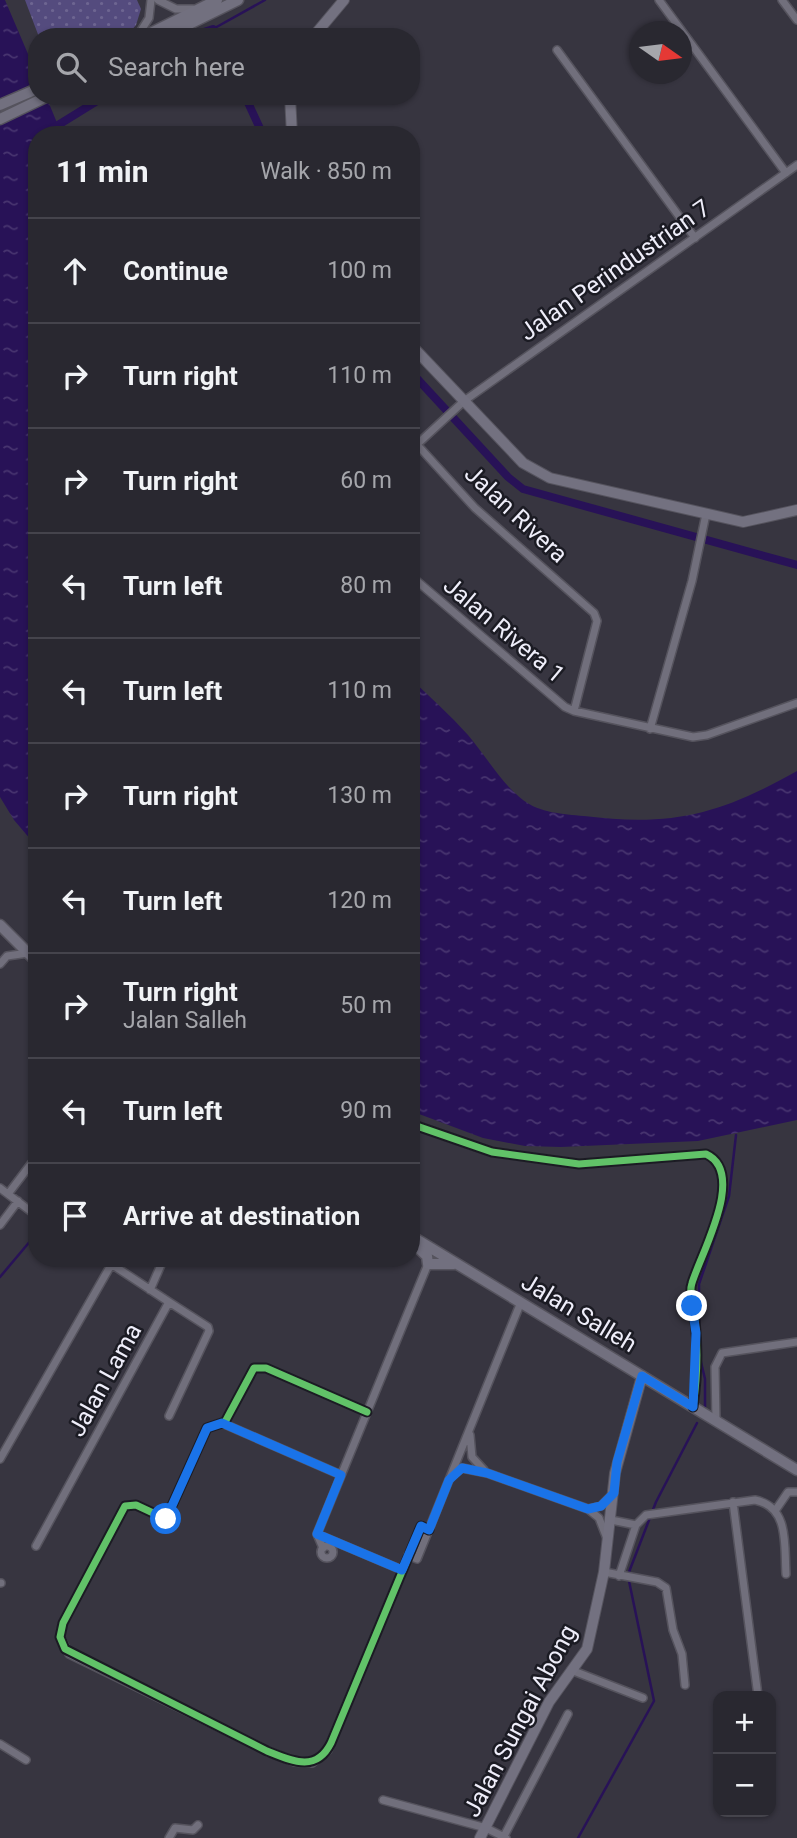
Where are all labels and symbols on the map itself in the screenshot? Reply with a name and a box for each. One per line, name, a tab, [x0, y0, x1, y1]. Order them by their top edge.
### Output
north arrow	[629, 21, 692, 84]
street label: Jalan Perindustrian 7	[514, 194, 716, 346]
street label: Jalan Rivera	[459, 459, 573, 569]
street label: Jalan Rivera 1	[438, 571, 570, 689]
street label: Jalan Salleh	[516, 1268, 642, 1358]
route end	[676, 1290, 707, 1321]
street label: Jalan Lama	[63, 1319, 147, 1441]
route start	[150, 1503, 181, 1534]
street label: Jalan Sungai Abong	[458, 1620, 582, 1822]

